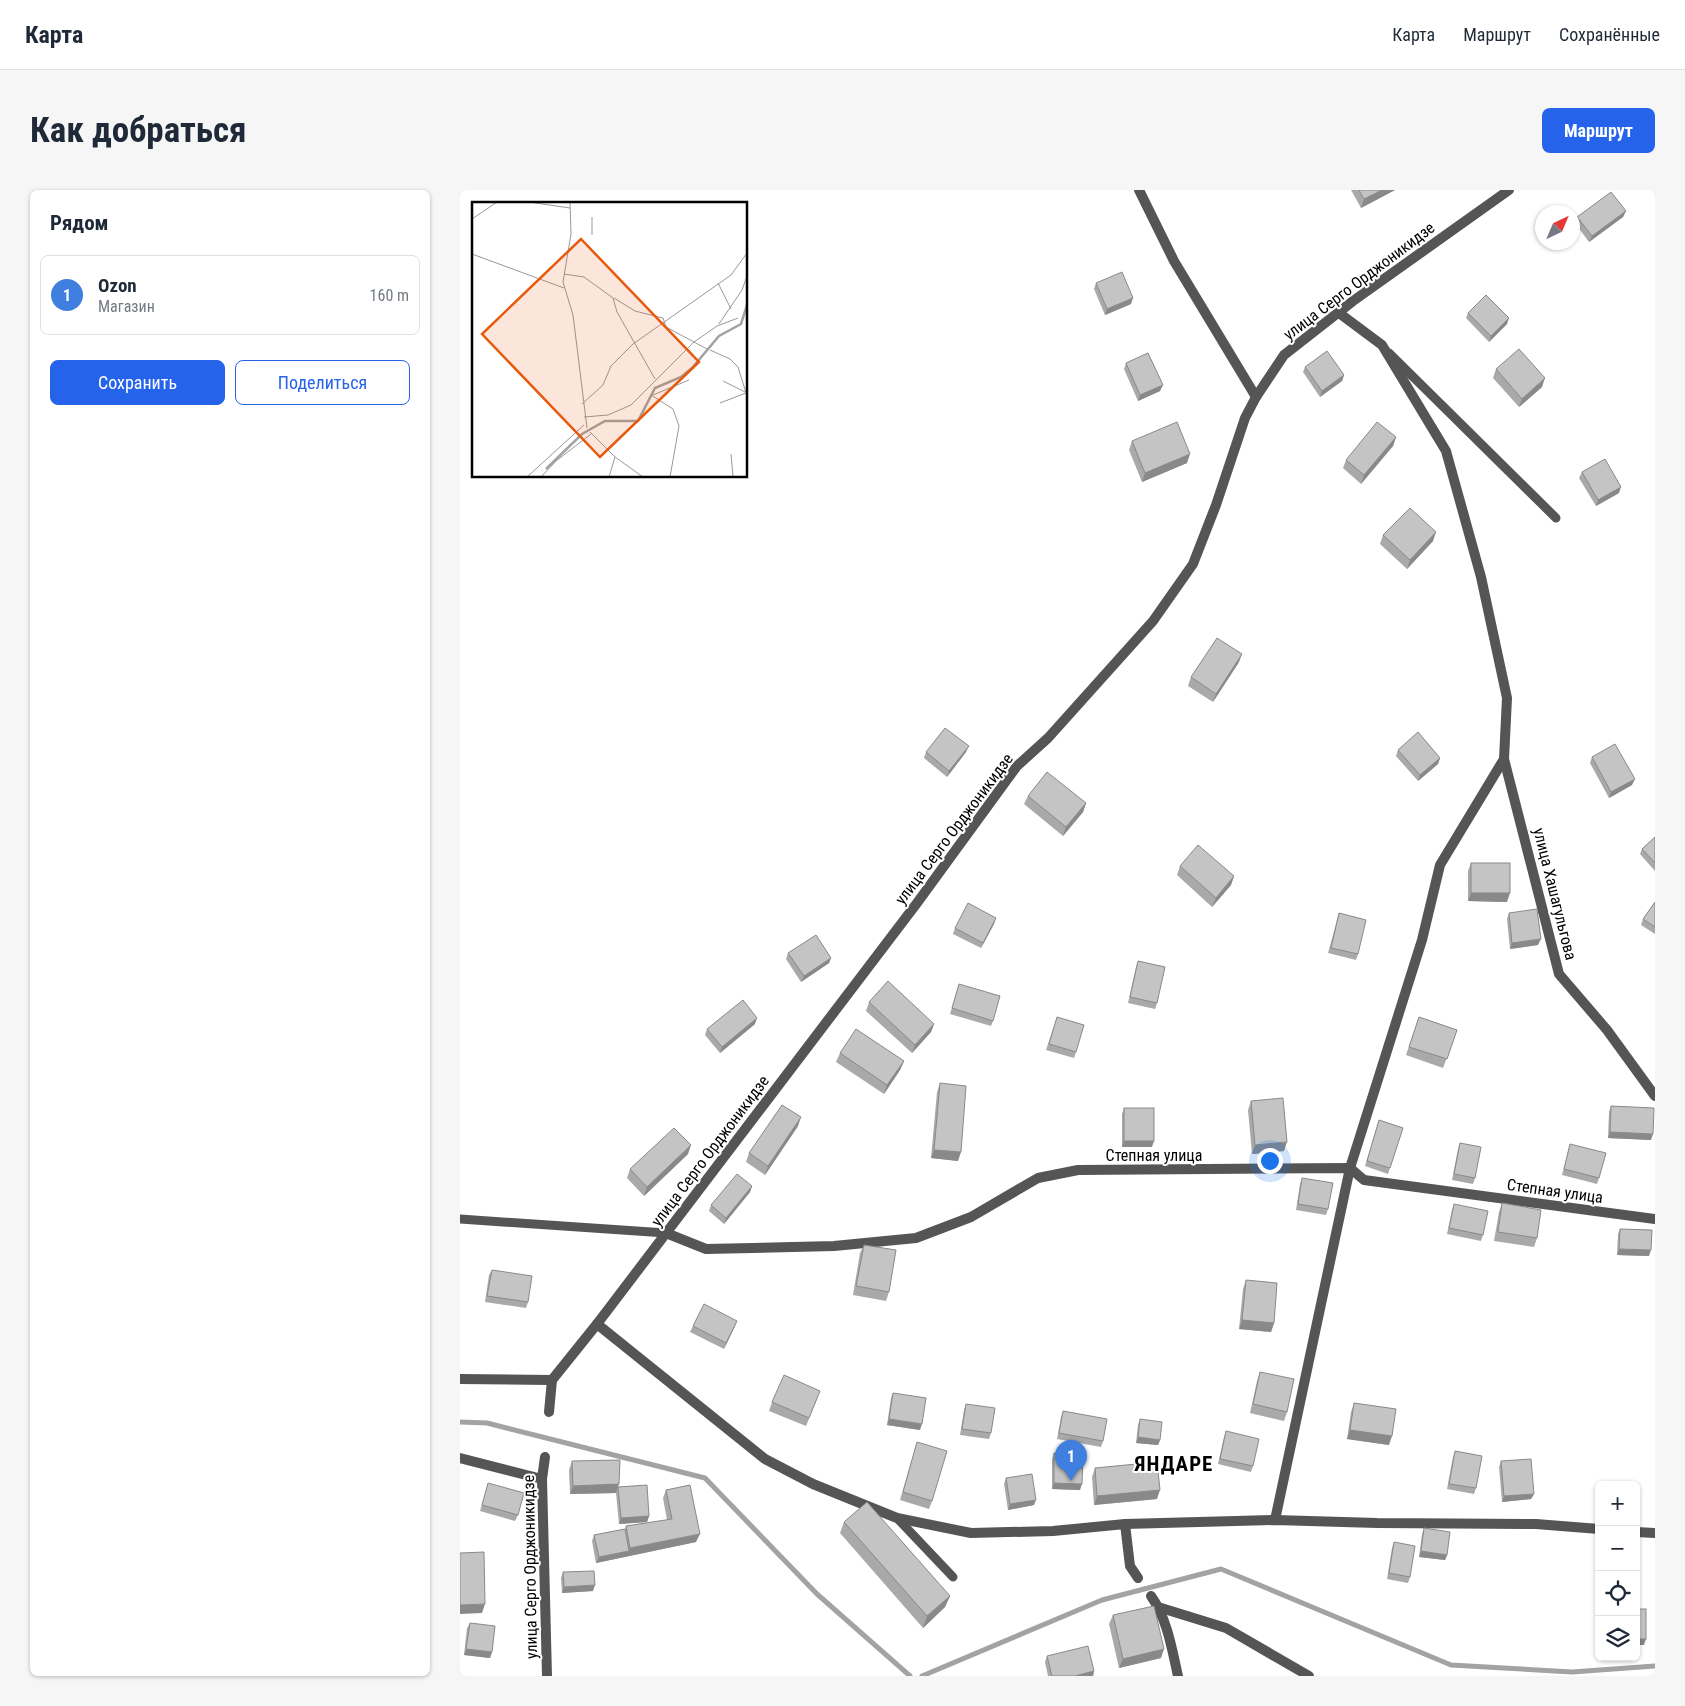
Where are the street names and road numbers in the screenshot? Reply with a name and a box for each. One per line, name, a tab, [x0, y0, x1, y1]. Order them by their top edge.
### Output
street label: улица Серго Орджоникидзе	[1280, 218, 1438, 344]
street label: улица Серго Орджоникидзе	[891, 750, 1017, 908]
street label: улица Хашагульгова	[1529, 826, 1581, 962]
street label: улица Серго Орджоникидзе	[647, 1072, 773, 1230]
street label: Степная улица	[1106, 1146, 1202, 1165]
street label: Степная улица	[1506, 1175, 1604, 1207]
street label: улица Серго Орджоникидзе	[519, 1475, 541, 1659]

